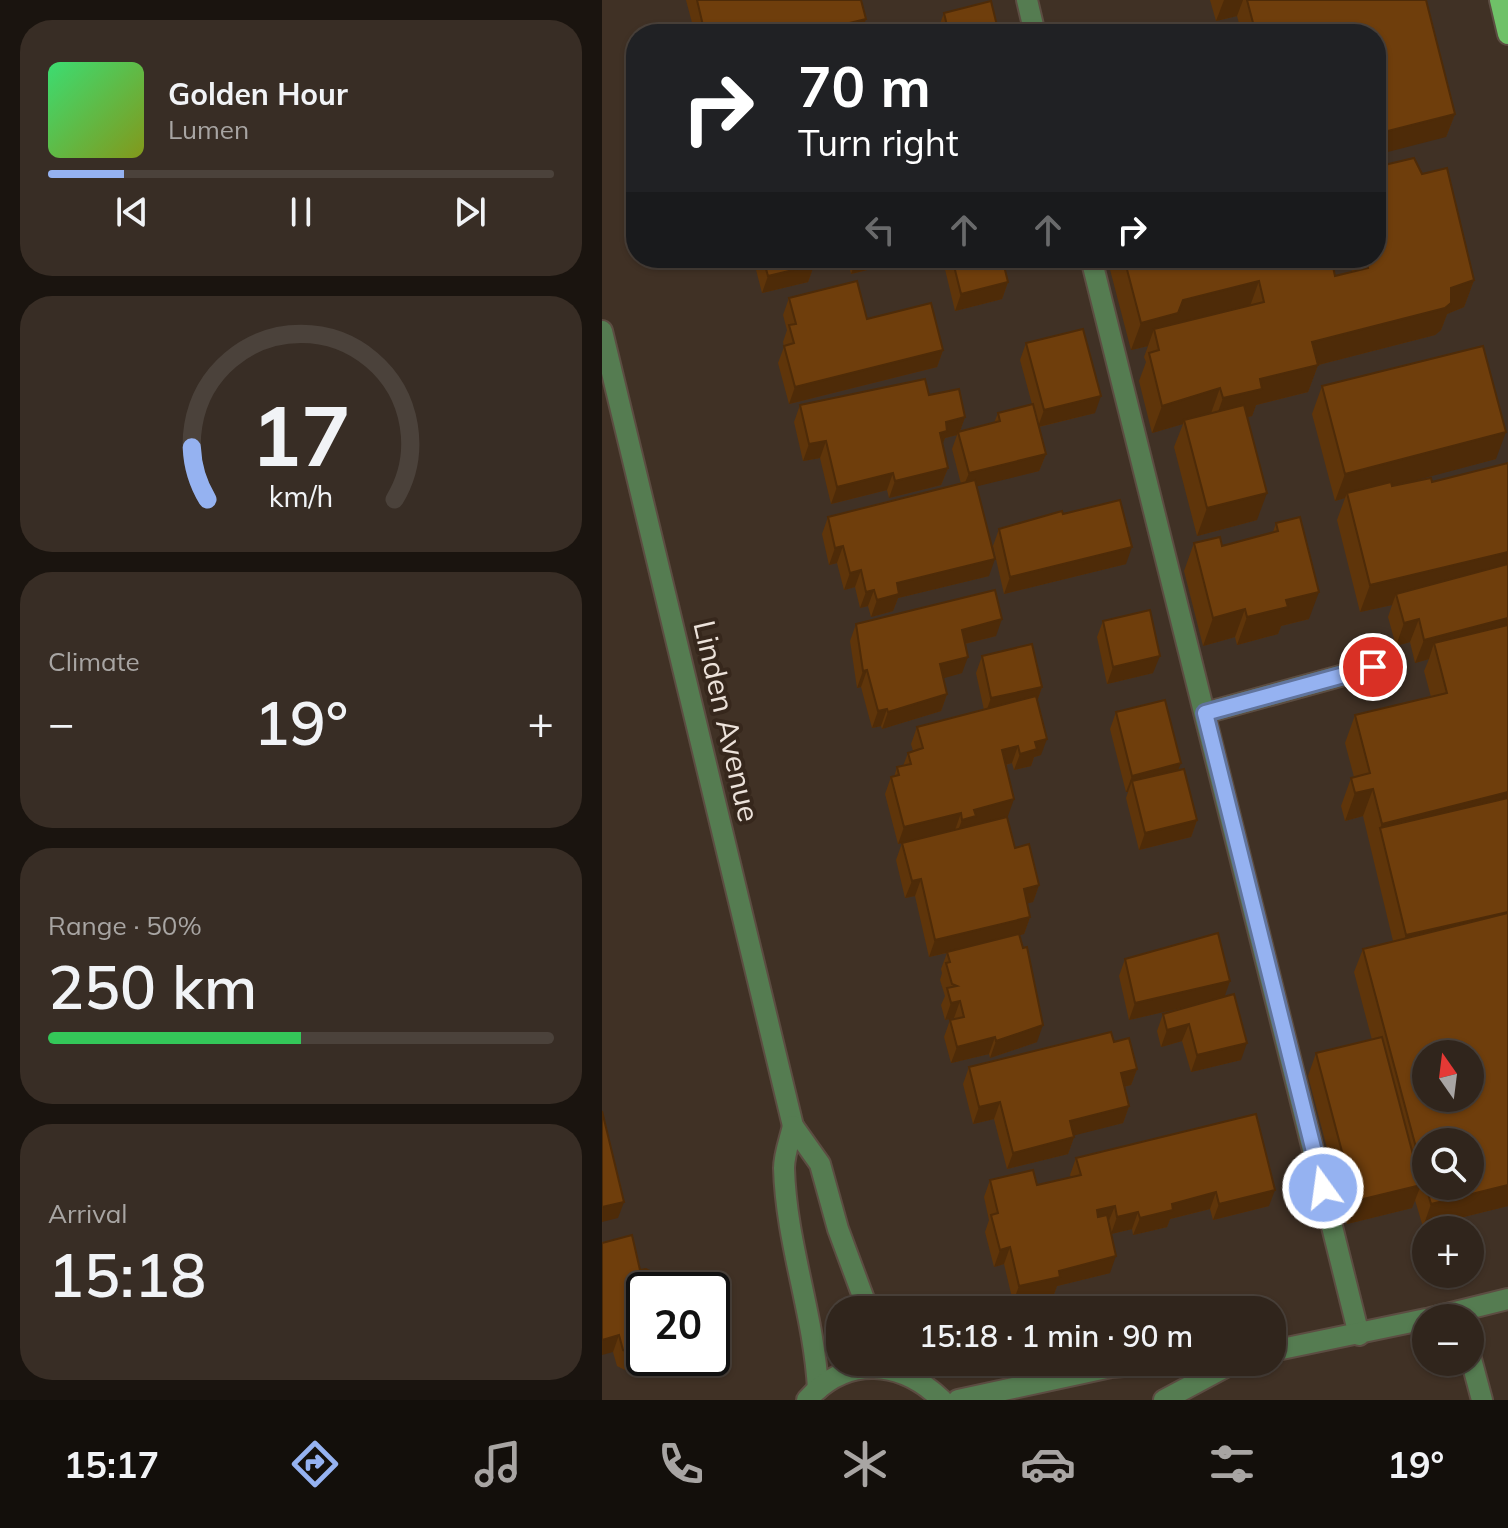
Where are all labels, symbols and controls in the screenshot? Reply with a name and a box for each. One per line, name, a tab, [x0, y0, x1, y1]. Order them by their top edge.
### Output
text: 70 m	[798, 51, 931, 121]
icon: right	[666, 56, 770, 160]
text: Golden Hour	[168, 75, 348, 113]
text: Lumen	[168, 113, 249, 146]
text: Turn right	[798, 120, 959, 165]
icon: previous	[110, 190, 154, 234]
icon: pause	[279, 190, 323, 234]
icon: next	[448, 190, 492, 234]
icon: left	[858, 208, 902, 252]
icon: ahead	[942, 208, 986, 252]
icon: ahead	[1026, 208, 1070, 252]
icon: right	[1110, 208, 1154, 252]
text: 17	[251, 382, 351, 487]
text: km/h	[269, 478, 333, 514]
street label: Linden Avenue	[685, 617, 769, 825]
pin	[1339, 633, 1407, 701]
text: Climate	[48, 645, 140, 678]
icon: arrive	[1351, 645, 1395, 689]
text: 19°	[254, 685, 348, 760]
text: −	[48, 695, 74, 750]
text: +	[528, 695, 554, 750]
text: Range · 50%	[48, 909, 202, 942]
text: 250 km	[48, 949, 257, 1024]
north arrow	[1412, 1040, 1484, 1112]
map controls	[1412, 1040, 1484, 1376]
button: search	[1412, 1128, 1484, 1200]
position arrow	[1281, 1146, 1365, 1230]
text: Arrival	[48, 1197, 128, 1230]
button: +	[1412, 1216, 1484, 1288]
text: 15:18	[48, 1237, 206, 1312]
speed limit sign: 20	[626, 1272, 730, 1376]
button: −	[1412, 1304, 1484, 1376]
text: 15:18 · 1 min · 90 m	[919, 1317, 1193, 1355]
icon: directions	[287, 1436, 343, 1492]
icon: music	[470, 1436, 526, 1492]
icon: phone	[653, 1436, 709, 1492]
icon: climate	[837, 1436, 893, 1492]
icon: car	[1020, 1436, 1076, 1492]
icon: filters	[1204, 1436, 1260, 1492]
text: 15:17	[64, 1442, 159, 1487]
text: 19°	[1387, 1442, 1444, 1487]

